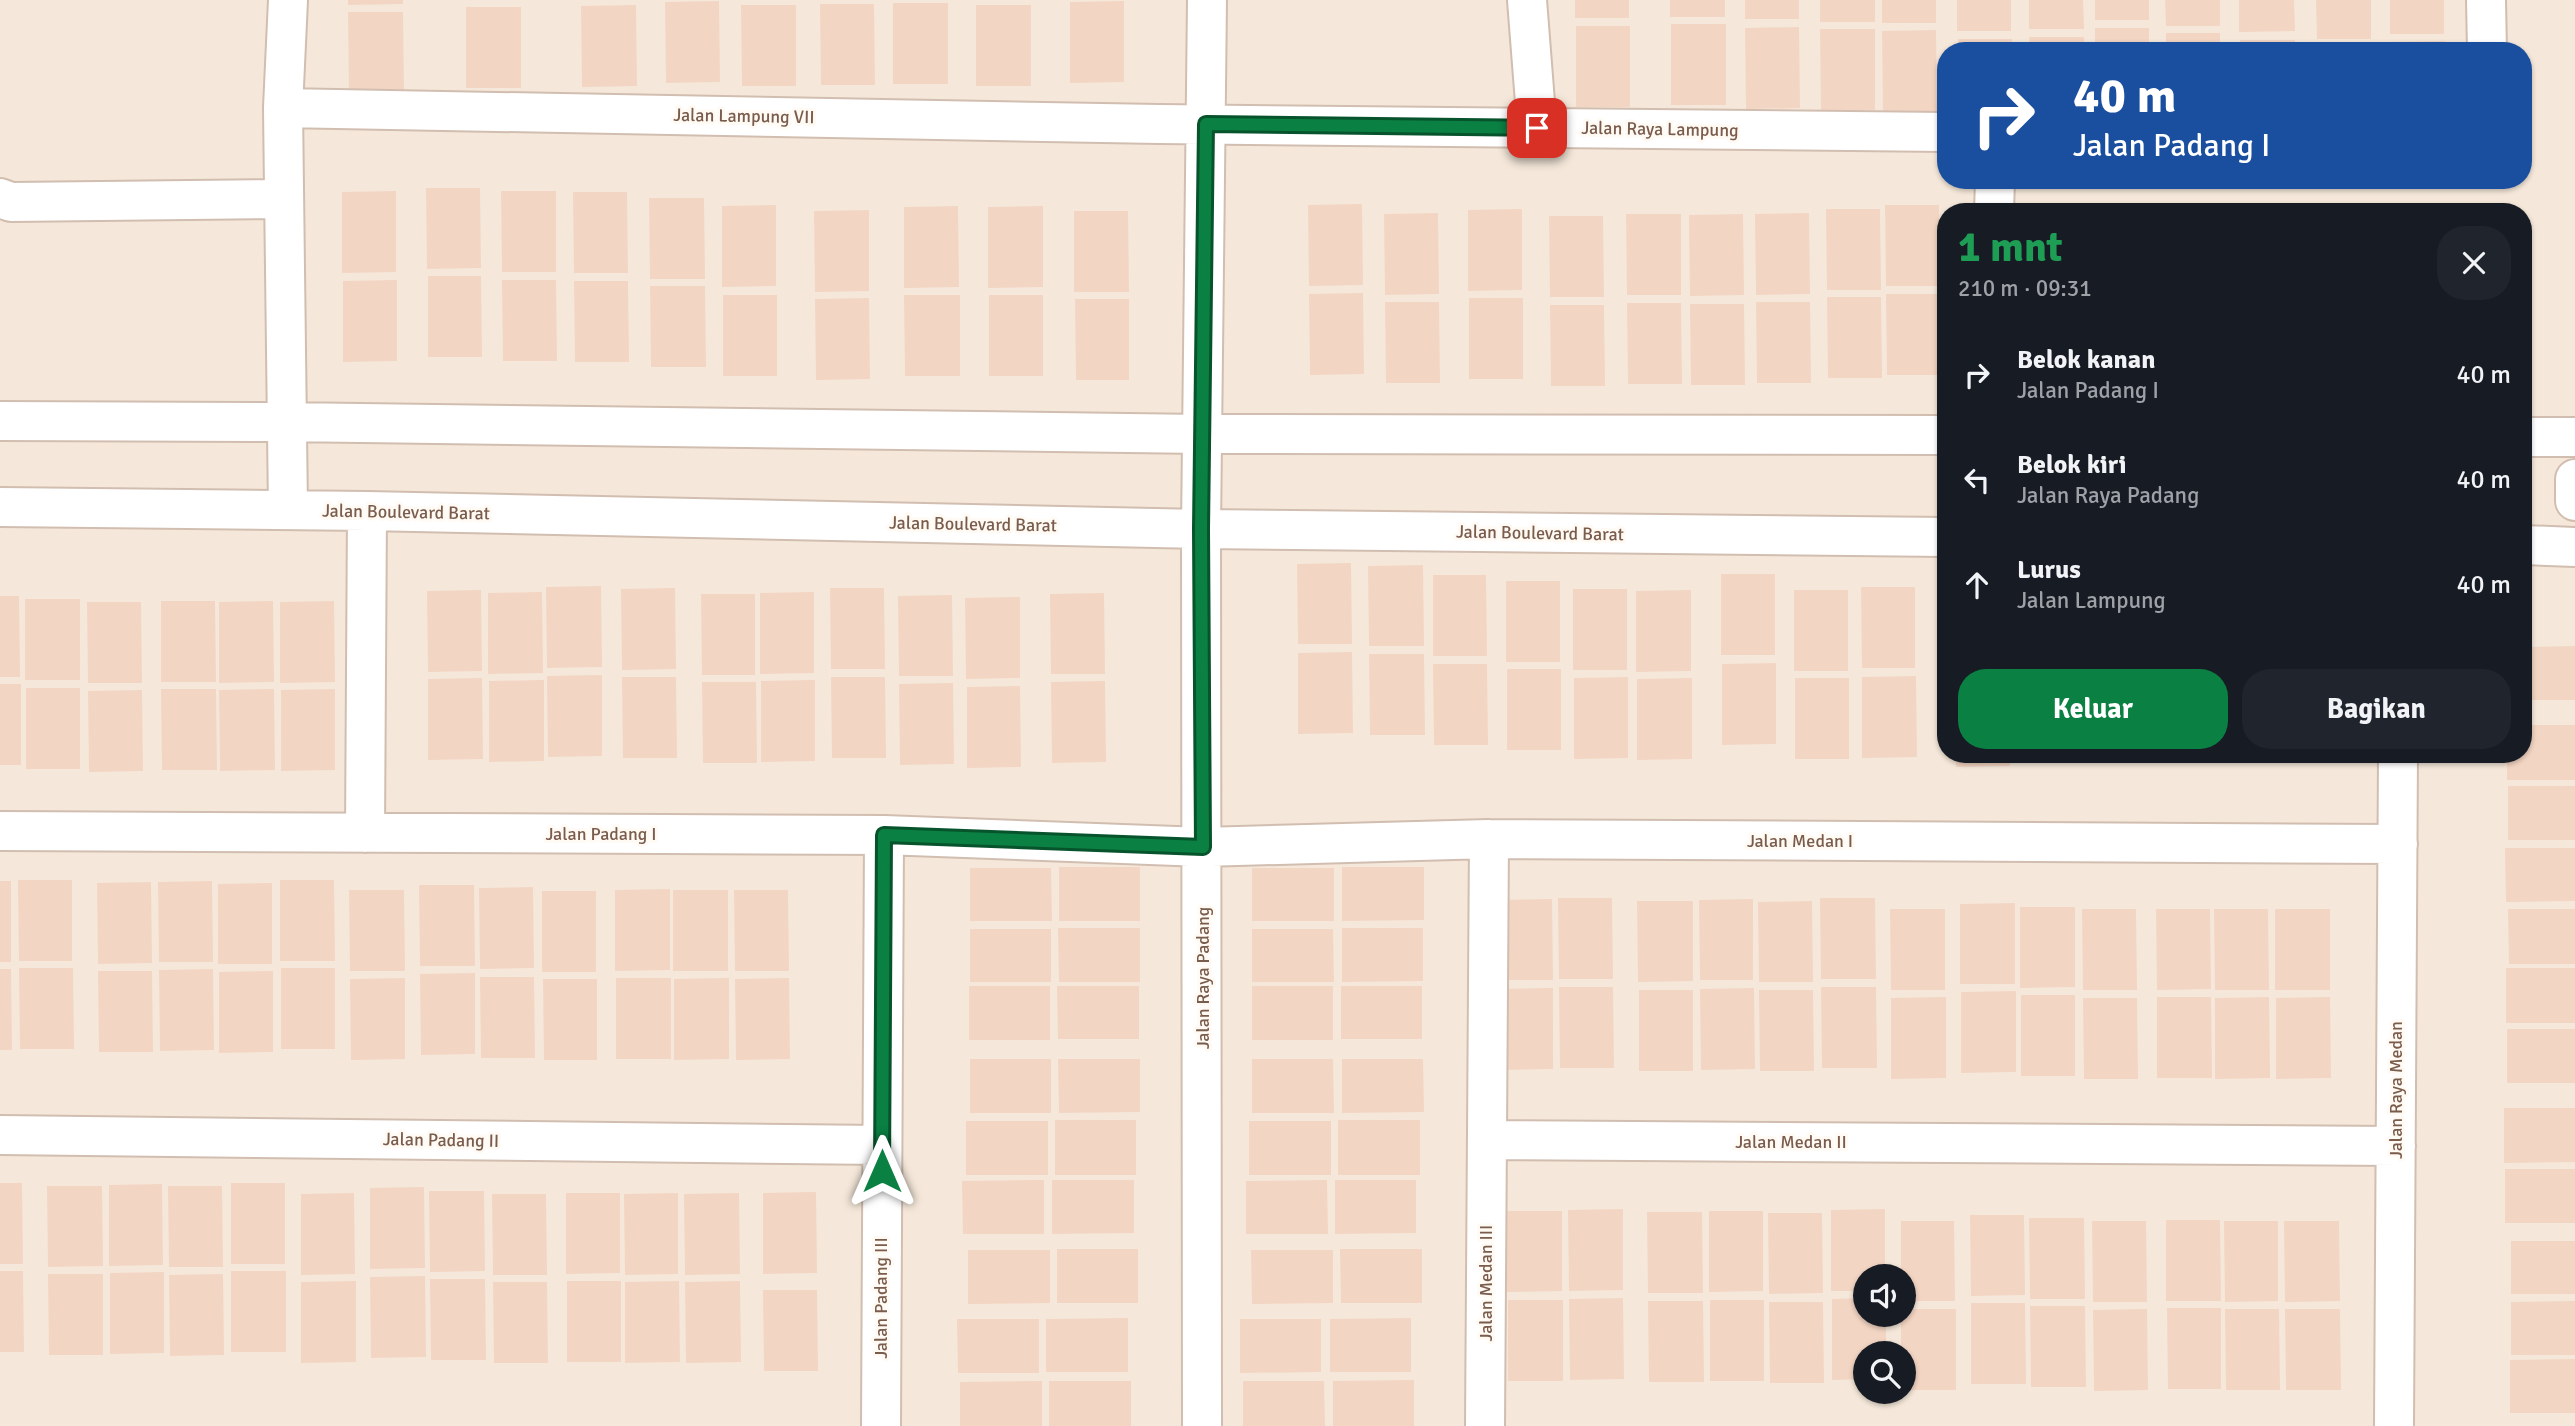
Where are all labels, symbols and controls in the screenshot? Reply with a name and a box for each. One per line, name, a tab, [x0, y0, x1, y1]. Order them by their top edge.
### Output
text: 40 m	[2073, 66, 2176, 126]
icon: right	[1958, 70, 2049, 161]
pin	[1507, 98, 1567, 158]
street label: Jalan Lampung VII	[673, 104, 815, 128]
icon: arrive	[1518, 109, 1556, 147]
street label: Jalan Raya Lampung	[1581, 117, 1739, 141]
text: Jalan Padang I	[2073, 126, 2270, 165]
text: 1 mnt	[1958, 222, 2063, 273]
button: close	[2437, 226, 2511, 300]
text: 210 m · 09:31	[1958, 274, 2092, 303]
text: Belok kanan	[2017, 344, 2155, 376]
icon: right	[1958, 356, 1996, 394]
text: 40 m	[2456, 359, 2511, 391]
text: Jalan Padang I	[2017, 376, 2159, 405]
text: Belok kiri	[2017, 449, 2126, 481]
icon: left	[1958, 461, 1996, 499]
text: 40 m	[2456, 464, 2511, 496]
text: Jalan Raya Padang	[2017, 481, 2199, 510]
street label: Jalan Boulevard Barat	[322, 500, 490, 524]
street label: Jalan Boulevard Barat	[889, 512, 1057, 536]
street label: Jalan Boulevard Barat	[1456, 521, 1624, 545]
text: Lurus	[2017, 554, 2081, 586]
icon: ahead	[1958, 566, 1996, 604]
text: 40 m	[2456, 569, 2511, 601]
text: Jalan Lampung	[2017, 586, 2166, 615]
button: Keluar	[1958, 669, 2228, 749]
button: Bagikan	[2242, 669, 2511, 749]
street label: Jalan Padang I	[545, 823, 657, 845]
street label: Jalan Medan I	[1747, 830, 1853, 852]
street label: Jalan Raya Padang	[1192, 907, 1214, 1049]
street label: Jalan Raya Medan	[2385, 1021, 2407, 1159]
street label: Jalan Padang II	[383, 1128, 499, 1152]
street label: Jalan Medan II	[1735, 1131, 1847, 1153]
position arrow	[845, 1134, 919, 1208]
street label: Jalan Medan III	[1475, 1225, 1497, 1341]
street label: Jalan Padang III	[870, 1237, 892, 1359]
map controls	[1853, 1264, 1916, 1404]
button: sound	[1853, 1264, 1916, 1327]
button: search	[1853, 1341, 1916, 1404]

